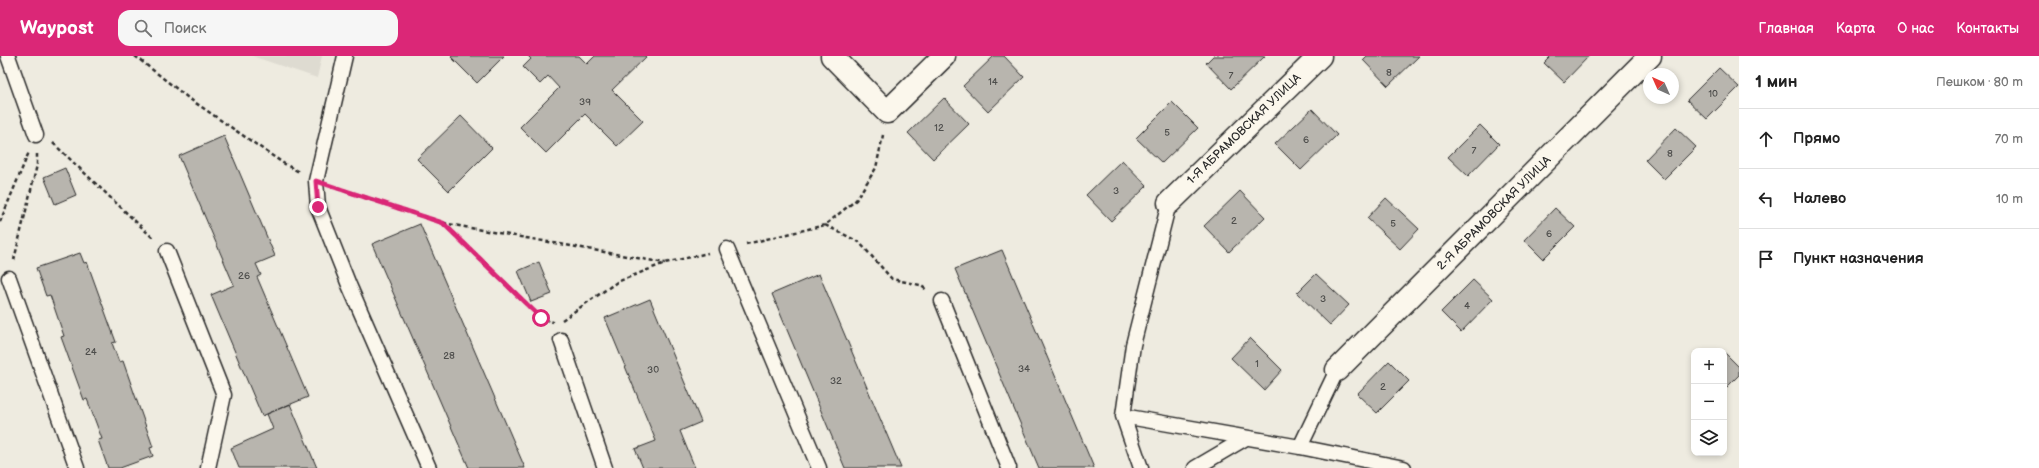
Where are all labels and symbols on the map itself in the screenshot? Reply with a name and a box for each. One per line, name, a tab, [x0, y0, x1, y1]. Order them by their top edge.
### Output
house number: 8	[1386, 67, 1392, 79]
north arrow	[1643, 68, 1679, 104]
street label: 1-Я АБРАМОВСКАЯ УЛИЦА	[1184, 70, 1305, 188]
house number: 7	[1229, 70, 1234, 82]
house number: 14	[988, 76, 998, 88]
house number: 10	[1708, 88, 1718, 100]
house number: 39	[579, 96, 591, 108]
house number: 12	[934, 122, 944, 134]
house number: 5	[1164, 127, 1170, 139]
house number: 6	[1303, 134, 1309, 146]
house number: 7	[1472, 145, 1477, 157]
house number: 8	[1667, 148, 1673, 160]
street label: 2-Я АБРАМОВСКАЯ УЛИЦА	[1434, 152, 1555, 273]
house number: 3	[1113, 185, 1119, 197]
route end	[309, 198, 327, 216]
house number: 2	[1231, 215, 1237, 227]
house number: 5	[1390, 218, 1396, 230]
house number: 6	[1546, 228, 1552, 240]
house number: 26	[238, 270, 250, 282]
house number: 3	[1320, 293, 1326, 305]
house number: 4	[1464, 300, 1470, 312]
route start	[532, 309, 550, 327]
house number: 24	[85, 346, 97, 358]
house number: 28	[443, 350, 455, 362]
house number: 1	[1255, 358, 1259, 370]
house number: 34	[1018, 363, 1030, 375]
house number: 30	[647, 364, 659, 376]
house number: 32	[830, 375, 842, 387]
house number: 2	[1380, 381, 1386, 393]

